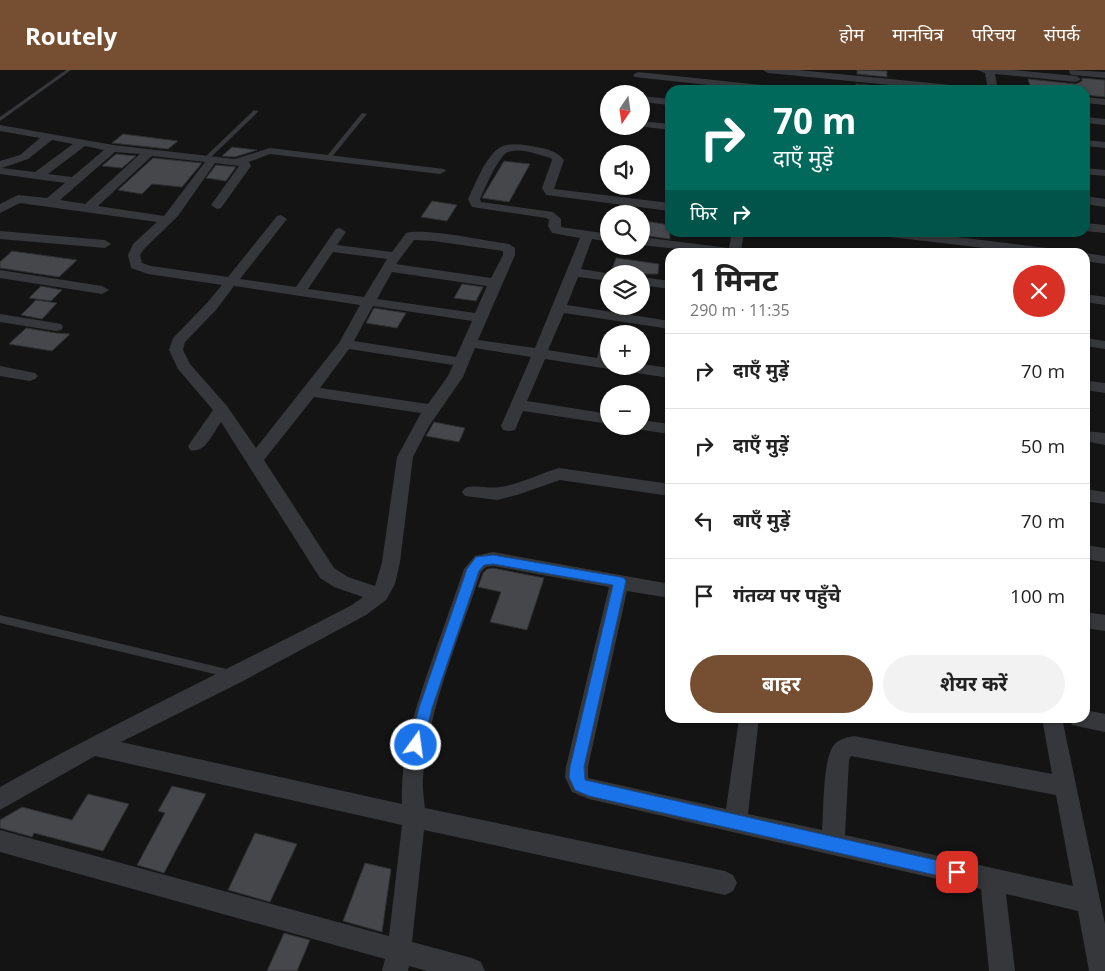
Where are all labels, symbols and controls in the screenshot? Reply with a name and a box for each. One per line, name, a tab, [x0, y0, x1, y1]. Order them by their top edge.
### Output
text: Routely	[25, 19, 117, 52]
text: होम	[839, 22, 864, 46]
text: मानचित्र	[892, 22, 944, 46]
text: परिचय	[972, 22, 1016, 46]
text: संपर्क	[1044, 22, 1080, 46]
north arrow	[600, 85, 650, 135]
map controls	[600, 85, 650, 435]
text: 70 m	[773, 97, 856, 144]
icon: right	[690, 105, 755, 170]
text: दाएँ मुड़ें	[773, 142, 833, 172]
button: sound	[600, 145, 650, 195]
text: फिर	[690, 200, 717, 226]
icon: right	[727, 200, 755, 228]
button: search	[600, 205, 650, 255]
text: 1 मिनट	[690, 259, 778, 300]
button: layers	[600, 265, 650, 315]
button: close	[1013, 265, 1065, 317]
text: 290 m · 11:35	[690, 299, 790, 321]
button: +	[600, 325, 650, 375]
icon: right	[690, 357, 718, 385]
text: दाएँ मुड़ें	[733, 357, 789, 383]
text: 70 m	[1021, 358, 1065, 384]
button: −	[600, 385, 650, 435]
icon: right	[690, 432, 718, 460]
text: दाएँ मुड़ें	[733, 432, 789, 458]
text: 50 m	[1021, 433, 1065, 459]
icon: left	[690, 507, 718, 535]
text: बाएँ मुड़ें	[733, 507, 790, 533]
text: 70 m	[1021, 508, 1065, 534]
icon: arrive	[690, 582, 718, 610]
text: गंतव्य पर पहुँचे	[733, 582, 841, 608]
text: 100 m	[1010, 583, 1065, 609]
button: बाहर	[690, 655, 873, 713]
button: शेयर करें	[883, 655, 1065, 713]
position arrow	[389, 718, 441, 770]
pin	[936, 851, 978, 893]
icon: arrive	[943, 858, 971, 886]

